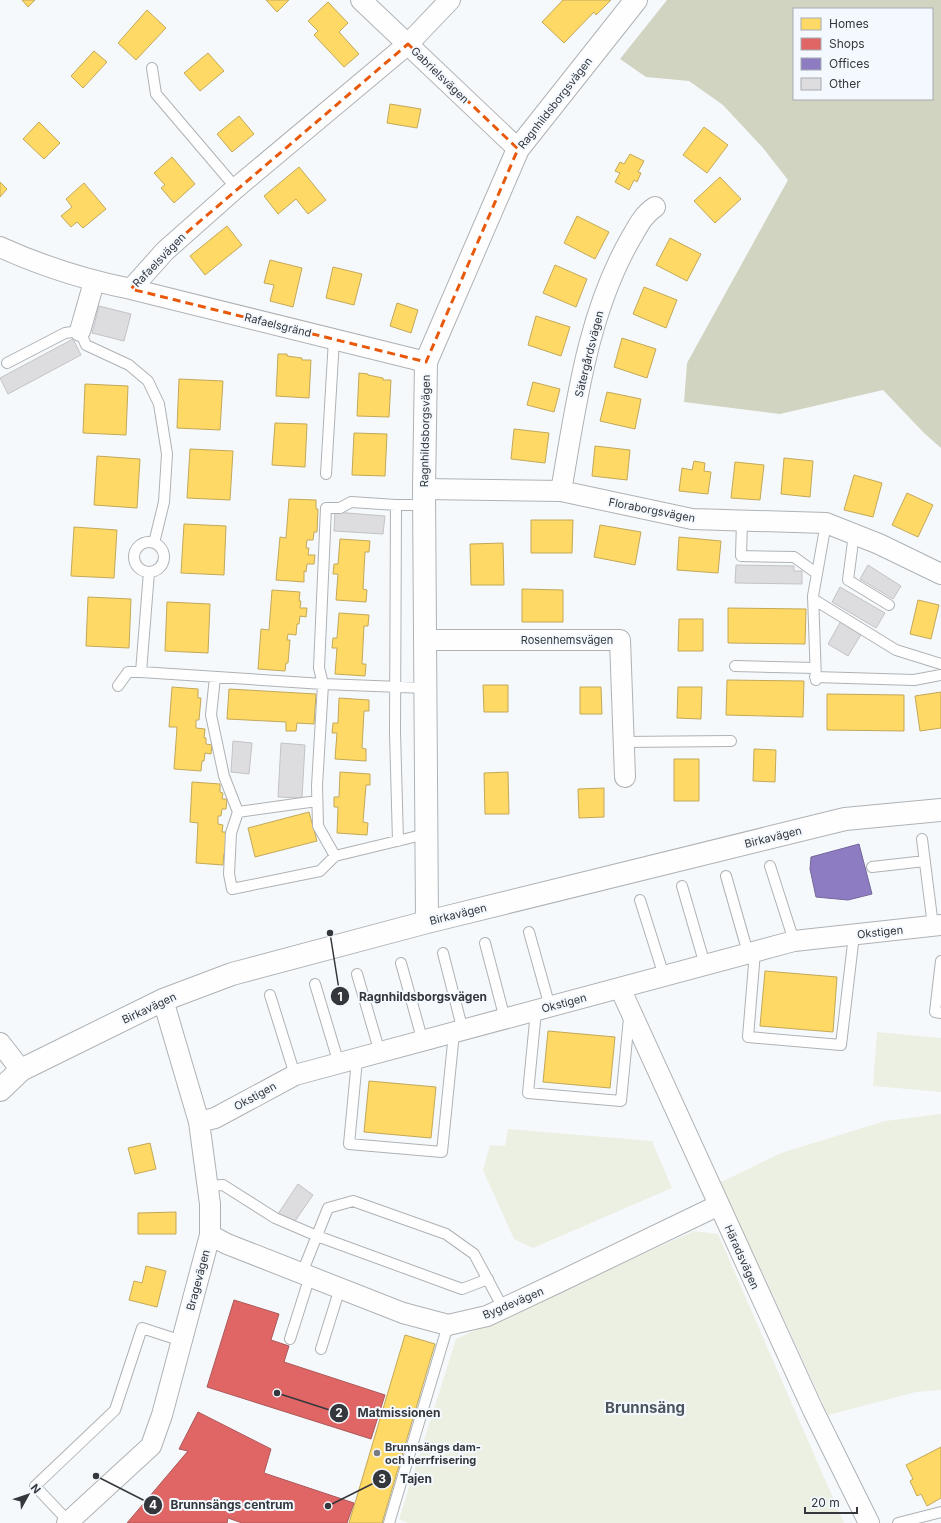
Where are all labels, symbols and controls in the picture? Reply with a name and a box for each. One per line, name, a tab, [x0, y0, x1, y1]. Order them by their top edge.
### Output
legend	[793, 8, 933, 100]
text: Homes	[829, 16, 869, 31]
text: Shops	[829, 36, 865, 51]
street label: Gabrielsvägen	[408, 44, 472, 106]
street label: Ragnhildsborgsvägen	[515, 54, 595, 152]
text: Offices	[829, 56, 870, 71]
text: Other	[829, 76, 861, 91]
street label: Rafaelsvägen	[130, 230, 188, 290]
street label: Sätergårdsvägen	[572, 309, 606, 399]
street label: Rafaelsgränd	[243, 310, 313, 340]
street label: Ragnhildsborgsvägen	[417, 375, 433, 487]
street label: Floraborgsvägen	[608, 495, 696, 525]
street label: Rosenhemsvägen	[521, 633, 613, 647]
street label: Birkavägen	[743, 823, 803, 851]
street label: Birkavägen	[428, 900, 488, 928]
street label: Okstigen	[856, 923, 904, 941]
callout: Ragnhildsborgsvägen	[330, 984, 495, 1008]
street label: Birkavägen	[120, 989, 178, 1027]
text: 1	[337, 989, 343, 1004]
text: Ragnhildsborgsvägen	[359, 989, 487, 1004]
street label: Okstigen	[540, 990, 588, 1016]
street label: Okstigen	[231, 1079, 279, 1113]
street label: Häradsvägen	[722, 1223, 762, 1291]
street label: Bragevägen	[183, 1248, 213, 1312]
street label: Bygdevägen	[480, 1284, 546, 1322]
district label: Brunnsäng	[605, 1398, 685, 1417]
callout: Matmissionen	[329, 1401, 448, 1425]
text: 2	[335, 1405, 343, 1420]
text: Matmissionen	[358, 1405, 440, 1420]
place label: Brunnsängs dam- och herrfrisering	[385, 1440, 481, 1467]
marker: Brunnsängs dam- och herrfrisering	[372, 1448, 382, 1458]
callout: Tajen	[372, 1467, 440, 1491]
text: 3	[378, 1471, 386, 1486]
text: Tajen	[400, 1471, 432, 1486]
north arrow	[8, 1475, 48, 1515]
text: N	[28, 1481, 44, 1496]
scale bar	[805, 1489, 857, 1515]
callout: Brunnsängs centrum	[143, 1493, 302, 1517]
text: 20 m	[811, 1495, 840, 1510]
text: 4	[149, 1497, 157, 1512]
text: Brunnsängs centrum	[171, 1497, 294, 1512]

